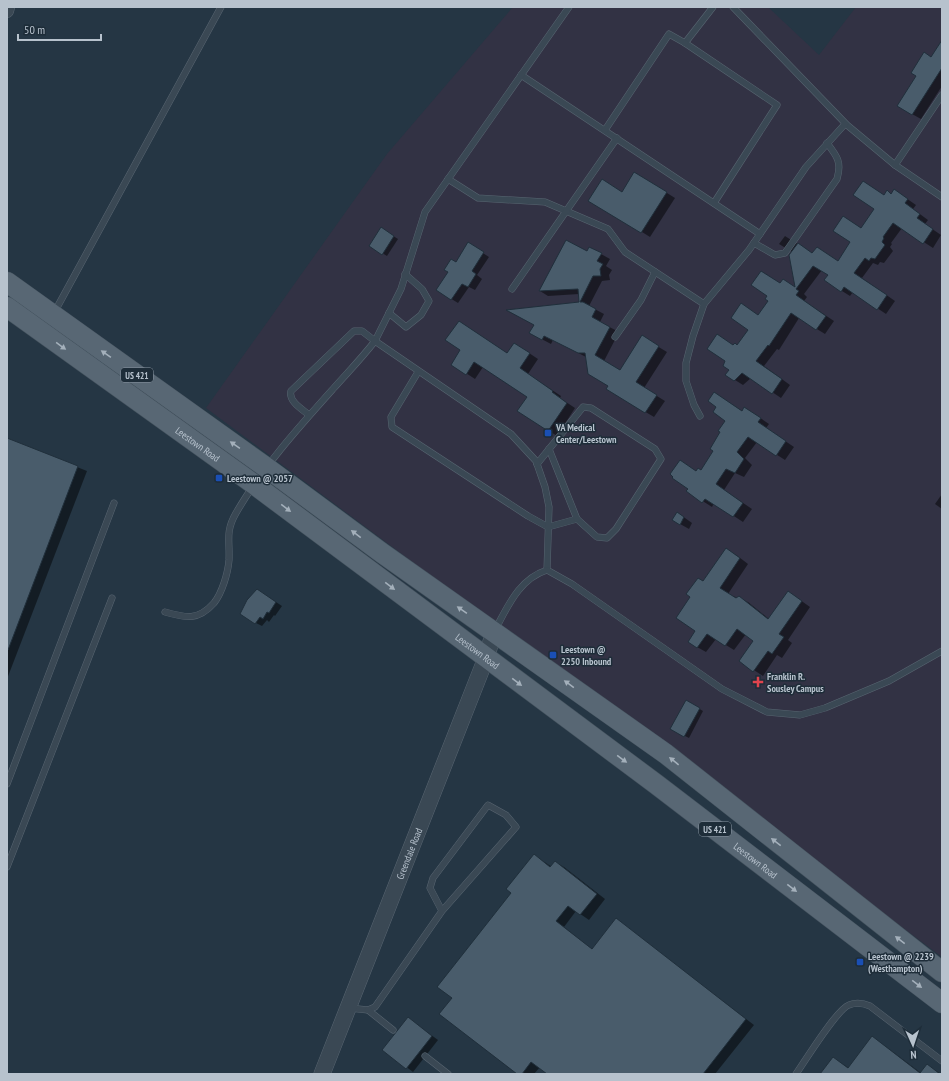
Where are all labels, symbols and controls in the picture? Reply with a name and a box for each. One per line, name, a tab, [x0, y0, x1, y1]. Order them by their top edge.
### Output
scale bar	[18, 16, 101, 42]
text: 50 m	[24, 22, 45, 37]
one-way arrow	[56, 342, 67, 350]
one-way arrow	[101, 350, 112, 358]
road number: US 421	[121, 368, 153, 382]
place label: VA Medical Center/Leestown	[555, 421, 617, 446]
street label: Leestown Road	[173, 424, 223, 464]
marker: VA Medical Center/Leestown	[543, 428, 553, 438]
one-way arrow	[230, 442, 240, 450]
place label: Leestown @ 2057	[227, 472, 293, 485]
marker: Leestown @ 2057	[214, 473, 224, 483]
one-way arrow	[280, 504, 291, 512]
one-way arrow	[351, 531, 361, 539]
one-way arrow	[384, 582, 395, 591]
one-way arrow	[457, 606, 467, 614]
street label: Leestown Road	[453, 630, 502, 672]
place label: Leestown @ 2250 Inbound	[561, 643, 612, 668]
marker: Leestown @ 2250 Inbound	[548, 650, 558, 660]
place label: Franklin R. Sousley Campus	[767, 670, 824, 695]
marker: Franklin R. Sousley Campus	[752, 676, 764, 688]
one-way arrow	[512, 677, 522, 685]
one-way arrow	[564, 680, 575, 689]
one-way arrow	[616, 754, 627, 763]
one-way arrow	[669, 756, 680, 765]
road number: US 421	[699, 822, 731, 836]
street label: Greendale Road	[393, 826, 425, 881]
one-way arrow	[770, 838, 781, 846]
street label: Leestown Road	[731, 839, 780, 881]
one-way arrow	[786, 884, 797, 893]
one-way arrow	[895, 936, 905, 944]
place label: Leestown @ 2239 (Westhampton)	[868, 950, 934, 975]
marker: Leestown @ 2239 (Westhampton)	[855, 957, 865, 967]
one-way arrow	[912, 980, 923, 989]
north arrow	[893, 1025, 933, 1065]
text: N	[910, 1048, 917, 1062]

